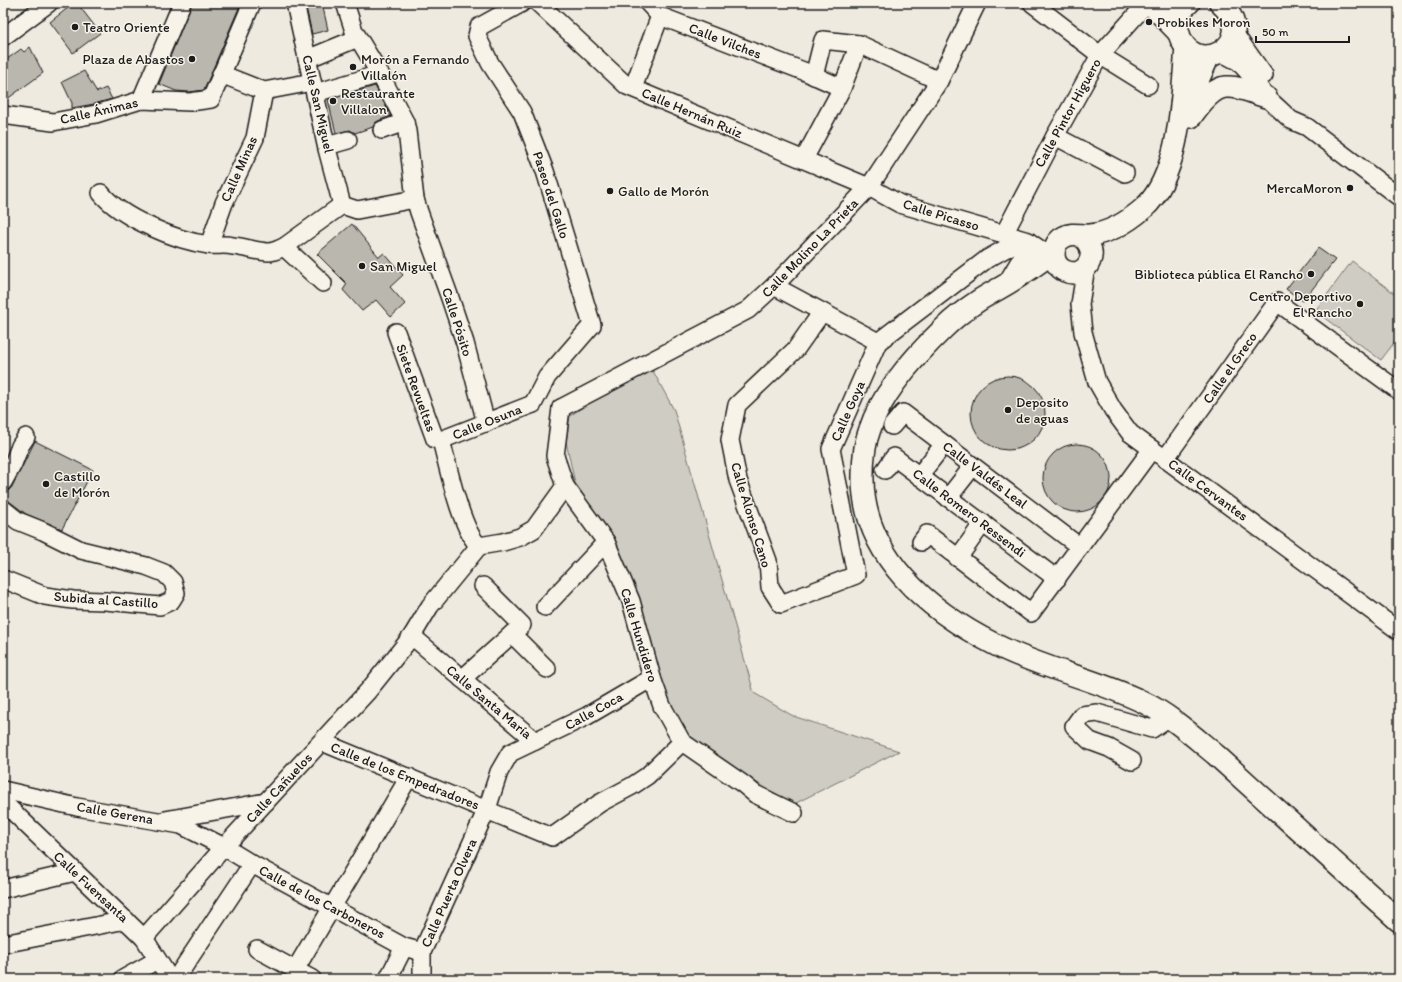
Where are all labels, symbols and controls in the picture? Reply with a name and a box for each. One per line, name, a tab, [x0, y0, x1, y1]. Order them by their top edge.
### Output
place label: Probikes Moron	[1157, 14, 1251, 31]
marker: Probikes Moron	[1144, 17, 1154, 27]
scale bar	[1256, 18, 1349, 44]
place label: Teatro Oriente	[83, 19, 170, 36]
street label: Calle Vilches	[686, 19, 764, 63]
marker: Teatro Oriente	[70, 22, 80, 32]
text: 50 m	[1262, 25, 1288, 39]
place label: Plaza de Abastos	[82, 51, 184, 68]
place label: Morón a Fernando Villalón	[361, 51, 469, 84]
street label: Calle San Miguel	[298, 53, 338, 155]
marker: Plaza de Abastos	[187, 54, 197, 64]
street label: Calle Pintor Higuero	[1031, 56, 1105, 170]
marker: Morón a Fernando Villalón	[348, 62, 358, 72]
street label: Calle Hernán Ruiz	[639, 84, 746, 142]
place label: Restaurante Villalon	[341, 85, 415, 118]
street label: Calle Ánimas	[58, 94, 140, 128]
marker: Restaurante Villalon	[328, 96, 338, 106]
street label: Calle Minas	[217, 133, 261, 205]
street label: Paseo del Gallo	[529, 149, 573, 241]
place label: MercaMoron	[1266, 180, 1342, 197]
place label: Gallo de Morón	[618, 183, 710, 200]
marker: MercaMoron	[1345, 183, 1355, 193]
marker: Gallo de Morón	[605, 186, 615, 196]
street label: Calle Molino La Prieta	[758, 194, 862, 301]
street label: Calle Picasso	[901, 195, 981, 235]
place label: San Miguel	[370, 258, 437, 275]
marker: San Miguel	[357, 261, 367, 271]
place label: Biblioteca pública El Rancho	[1135, 266, 1303, 283]
marker: Biblioteca pública El Rancho	[1306, 269, 1316, 279]
street label: Calle Pósito	[438, 285, 476, 359]
place label: Centro Deportivo El Rancho	[1249, 288, 1352, 321]
marker: Centro Deportivo El Rancho	[1355, 299, 1365, 309]
street label: Calle el Greco	[1199, 329, 1261, 407]
street label: Siete Revueltas	[392, 342, 440, 434]
street label: Calle Goya	[827, 377, 869, 444]
place label: Deposito de aguas	[1016, 394, 1069, 427]
street label: Calle Osuna	[450, 400, 525, 444]
marker: Deposito de aguas	[1003, 405, 1013, 415]
street label: Calle Valdés Leal	[939, 438, 1031, 512]
street label: Calle Cervantes	[1165, 455, 1251, 525]
street label: Calle Alonso Cano	[727, 460, 775, 570]
street label: Calle Romero Ressendi	[909, 465, 1029, 561]
place label: Castillo de Morón	[54, 468, 110, 501]
marker: Castillo de Morón	[41, 479, 51, 489]
street label: Calle Hundidero	[617, 586, 661, 684]
street label: Subida al Castillo	[53, 588, 159, 612]
street label: Calle Santa María	[443, 661, 536, 743]
street label: Calle Coca	[562, 688, 627, 734]
street label: Calle de los Empedradores	[328, 738, 482, 814]
street label: Calle Cañuelos	[242, 749, 316, 827]
street label: Calle Gerena	[75, 798, 155, 828]
street label: Calle Puerta Olvera	[417, 835, 481, 950]
street label: Calle Fuensanta	[50, 848, 133, 927]
street label: Calle de los Carboneros	[256, 861, 388, 943]

